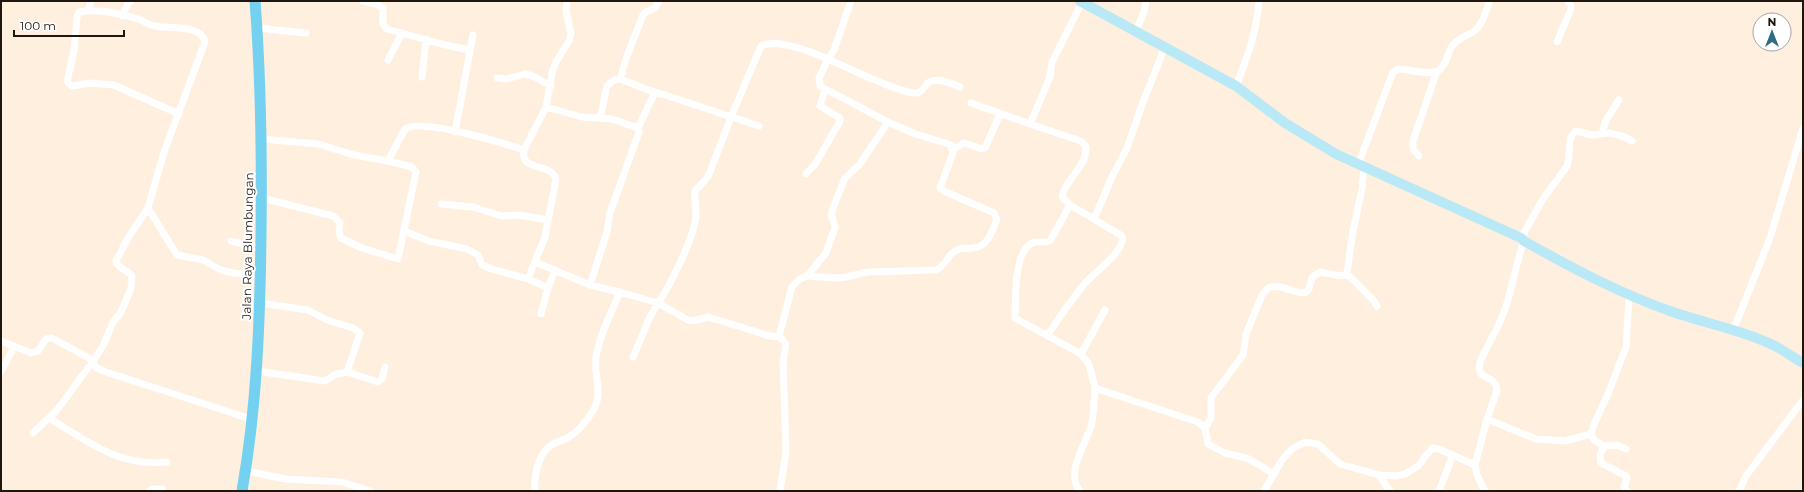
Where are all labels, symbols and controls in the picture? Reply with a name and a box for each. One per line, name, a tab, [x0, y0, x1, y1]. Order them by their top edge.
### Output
scale bar	[14, 12, 124, 38]
north arrow	[1752, 12, 1792, 52]
text: N	[1768, 15, 1776, 29]
text: 100 m	[20, 18, 56, 33]
street label: Jalan Raya Blumbungan	[239, 172, 256, 321]

